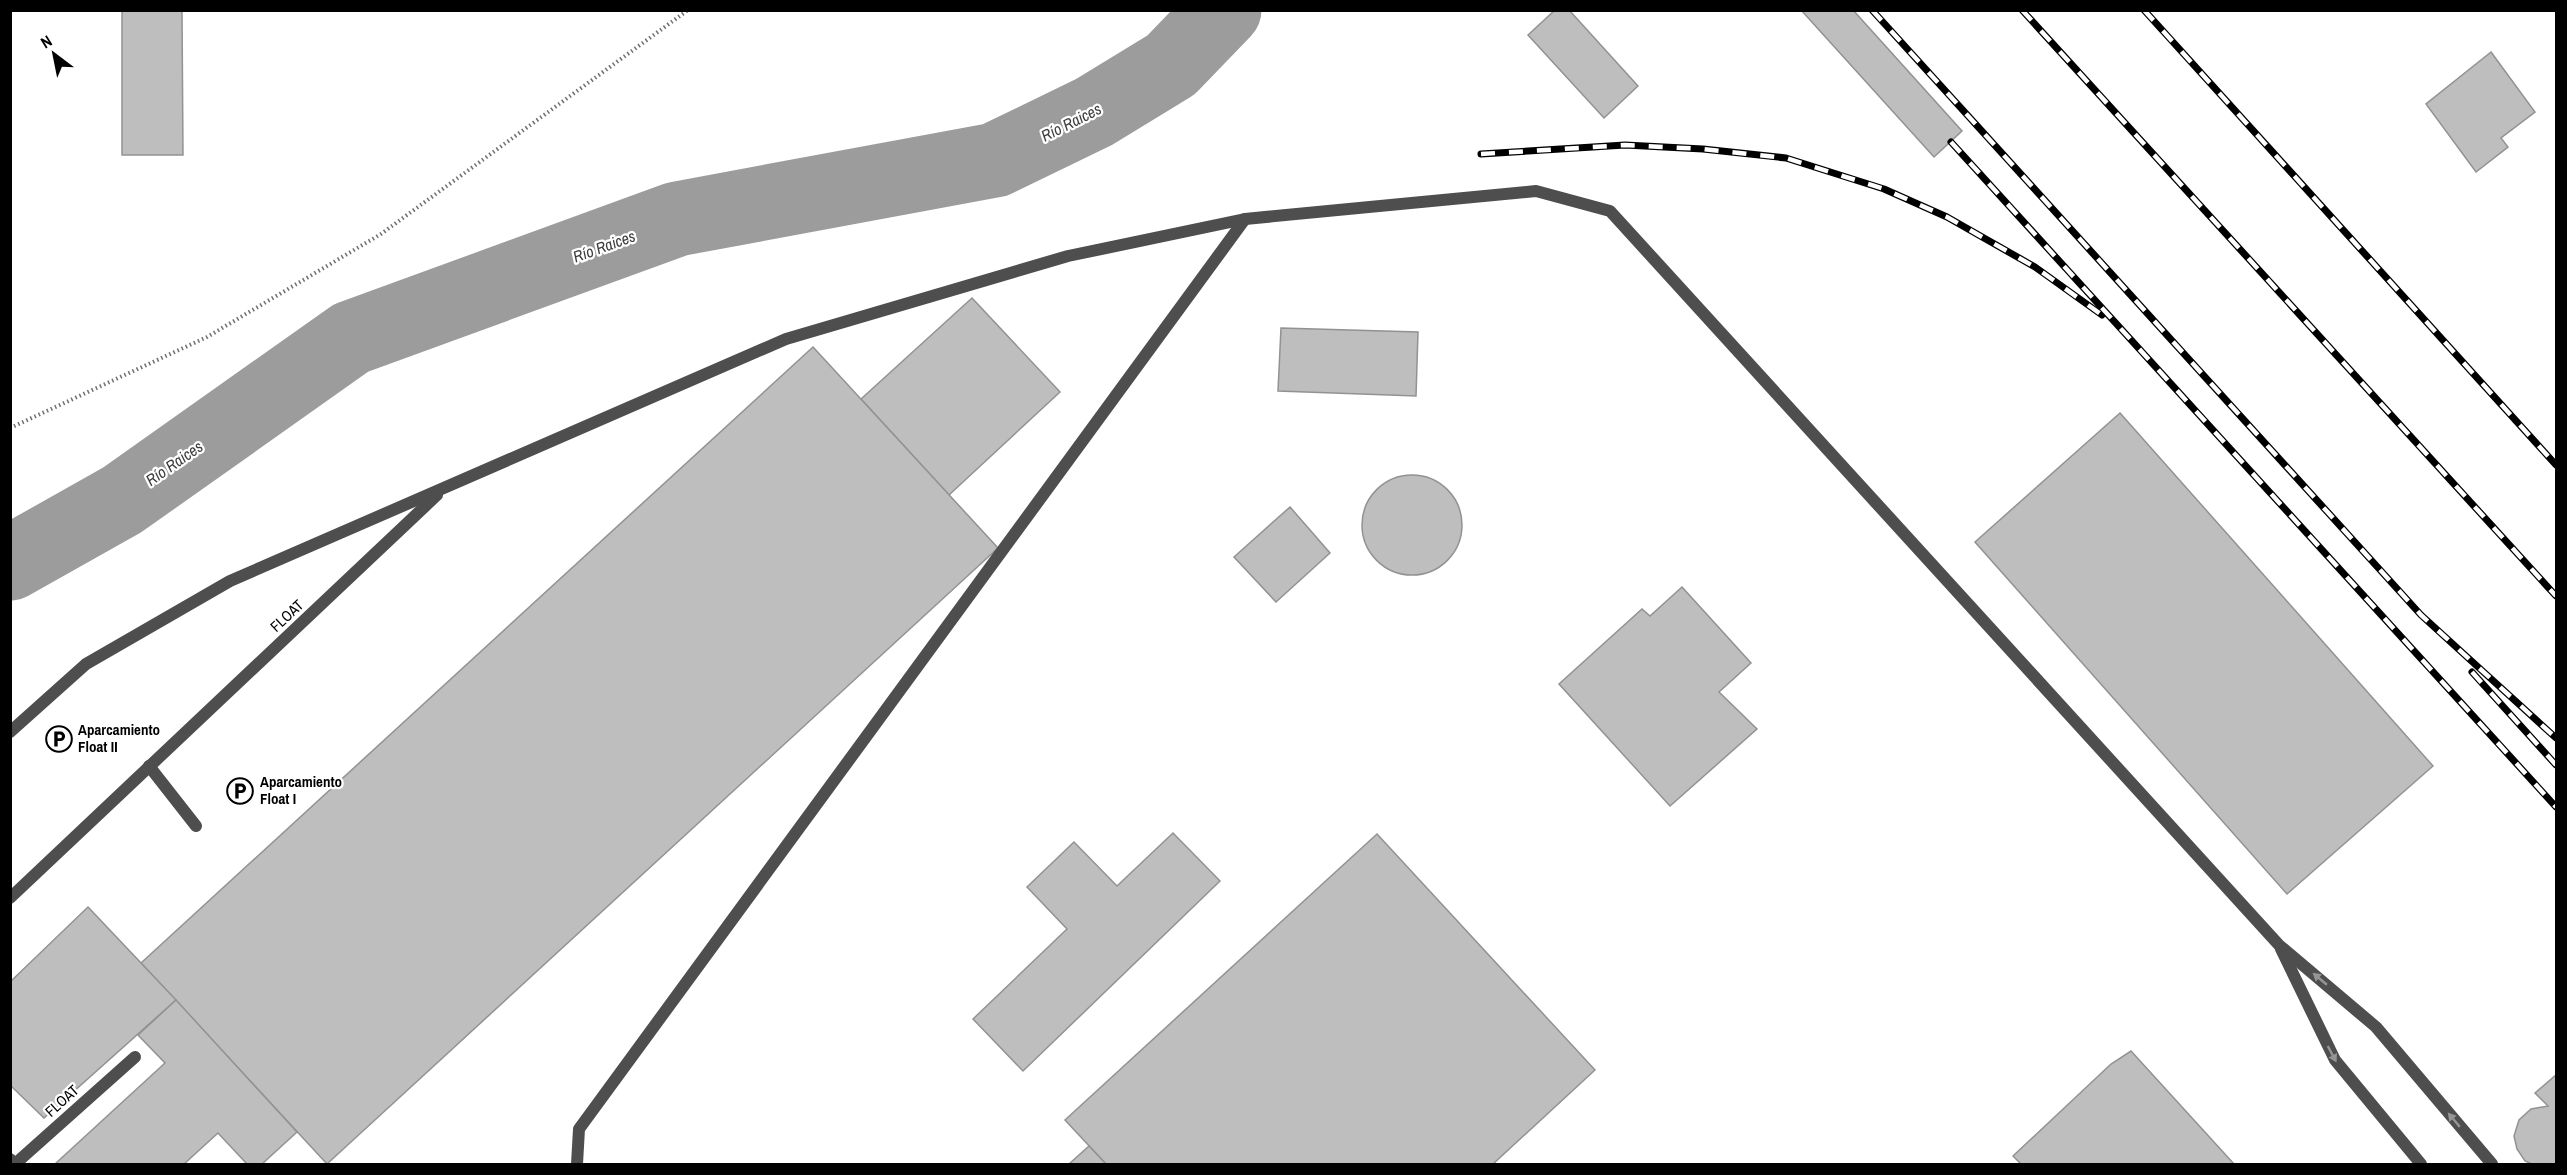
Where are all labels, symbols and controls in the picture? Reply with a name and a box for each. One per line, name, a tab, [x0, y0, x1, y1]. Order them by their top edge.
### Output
north arrow	[24, 24, 84, 84]
text: N	[36, 29, 56, 53]
water label: Río Raices	[1037, 97, 1105, 147]
water label: Río Raices	[570, 224, 639, 267]
water label: Río Raices	[141, 435, 207, 491]
street label: FLOAT	[265, 594, 308, 637]
place label: Aparcamiento Float II	[78, 719, 160, 757]
parking icon: Aparcamiento Float II	[44, 724, 74, 754]
place label: Aparcamiento Float I	[260, 771, 342, 809]
parking icon: Aparcamiento Float I	[225, 776, 255, 806]
one-way arrow	[2312, 973, 2328, 986]
one-way arrow	[2327, 1046, 2337, 1063]
street label: FLOAT	[40, 1080, 83, 1121]
one-way arrow	[2448, 1112, 2461, 1128]

